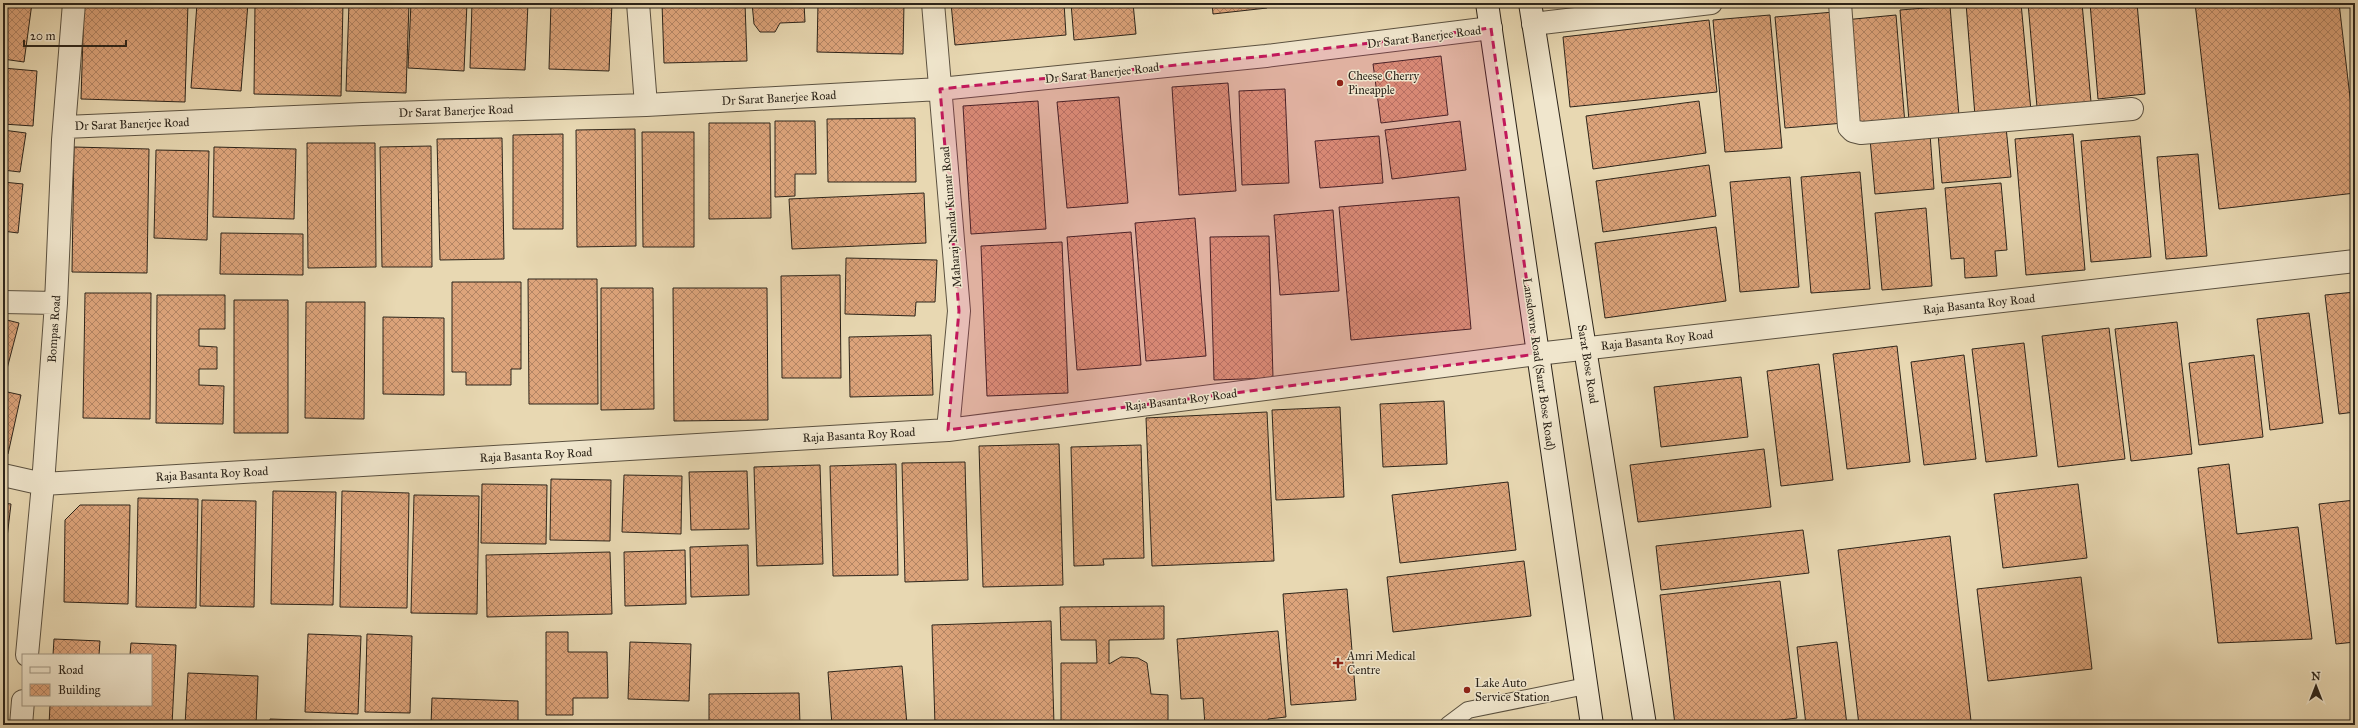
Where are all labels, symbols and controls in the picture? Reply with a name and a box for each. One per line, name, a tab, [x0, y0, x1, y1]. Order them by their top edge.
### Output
scale bar	[24, 22, 126, 48]
street label: Dr Sarat Banerjee Road	[1366, 23, 1482, 51]
text: 20 m	[30, 29, 56, 43]
street label: Dr Sarat Banerjee Road	[1044, 60, 1160, 86]
place label: Cheese Cherry Pineapple	[1348, 69, 1420, 97]
marker: Cheese Cherry Pineapple	[1335, 78, 1345, 88]
street label: Dr Sarat Banerjee Road	[721, 88, 837, 108]
street label: Dr Sarat Banerjee Road	[398, 102, 514, 120]
street label: Dr Sarat Banerjee Road	[74, 115, 190, 133]
street label: Maharaj Nanda Kumar Road	[938, 146, 964, 288]
street label: Lansdowne Road (Sarat Bose Road)	[1520, 277, 1558, 451]
street label: Raja Basanta Roy Road	[1922, 291, 2036, 317]
street label: Bompas Road	[45, 295, 63, 363]
street label: Sarat Bose Road	[1575, 323, 1601, 405]
street label: Raja Basanta Roy Road	[1600, 327, 1714, 353]
street label: Raja Basanta Roy Road	[1124, 386, 1238, 414]
street label: Raja Basanta Roy Road	[802, 425, 916, 445]
street label: Raja Basanta Roy Road	[479, 445, 593, 465]
street label: Raja Basanta Roy Road	[155, 464, 269, 484]
place label: Amri Medical Centre	[1346, 649, 1416, 677]
legend	[22, 654, 152, 706]
marker: Amri Medical Centre	[1332, 657, 1344, 669]
text: Road	[58, 663, 84, 677]
north arrow	[2296, 666, 2336, 706]
text: N	[2311, 670, 2321, 683]
place label: Lake Auto Service Station	[1475, 676, 1550, 704]
text: Building	[58, 683, 101, 698]
marker: Lake Auto Service Station	[1462, 685, 1472, 695]

